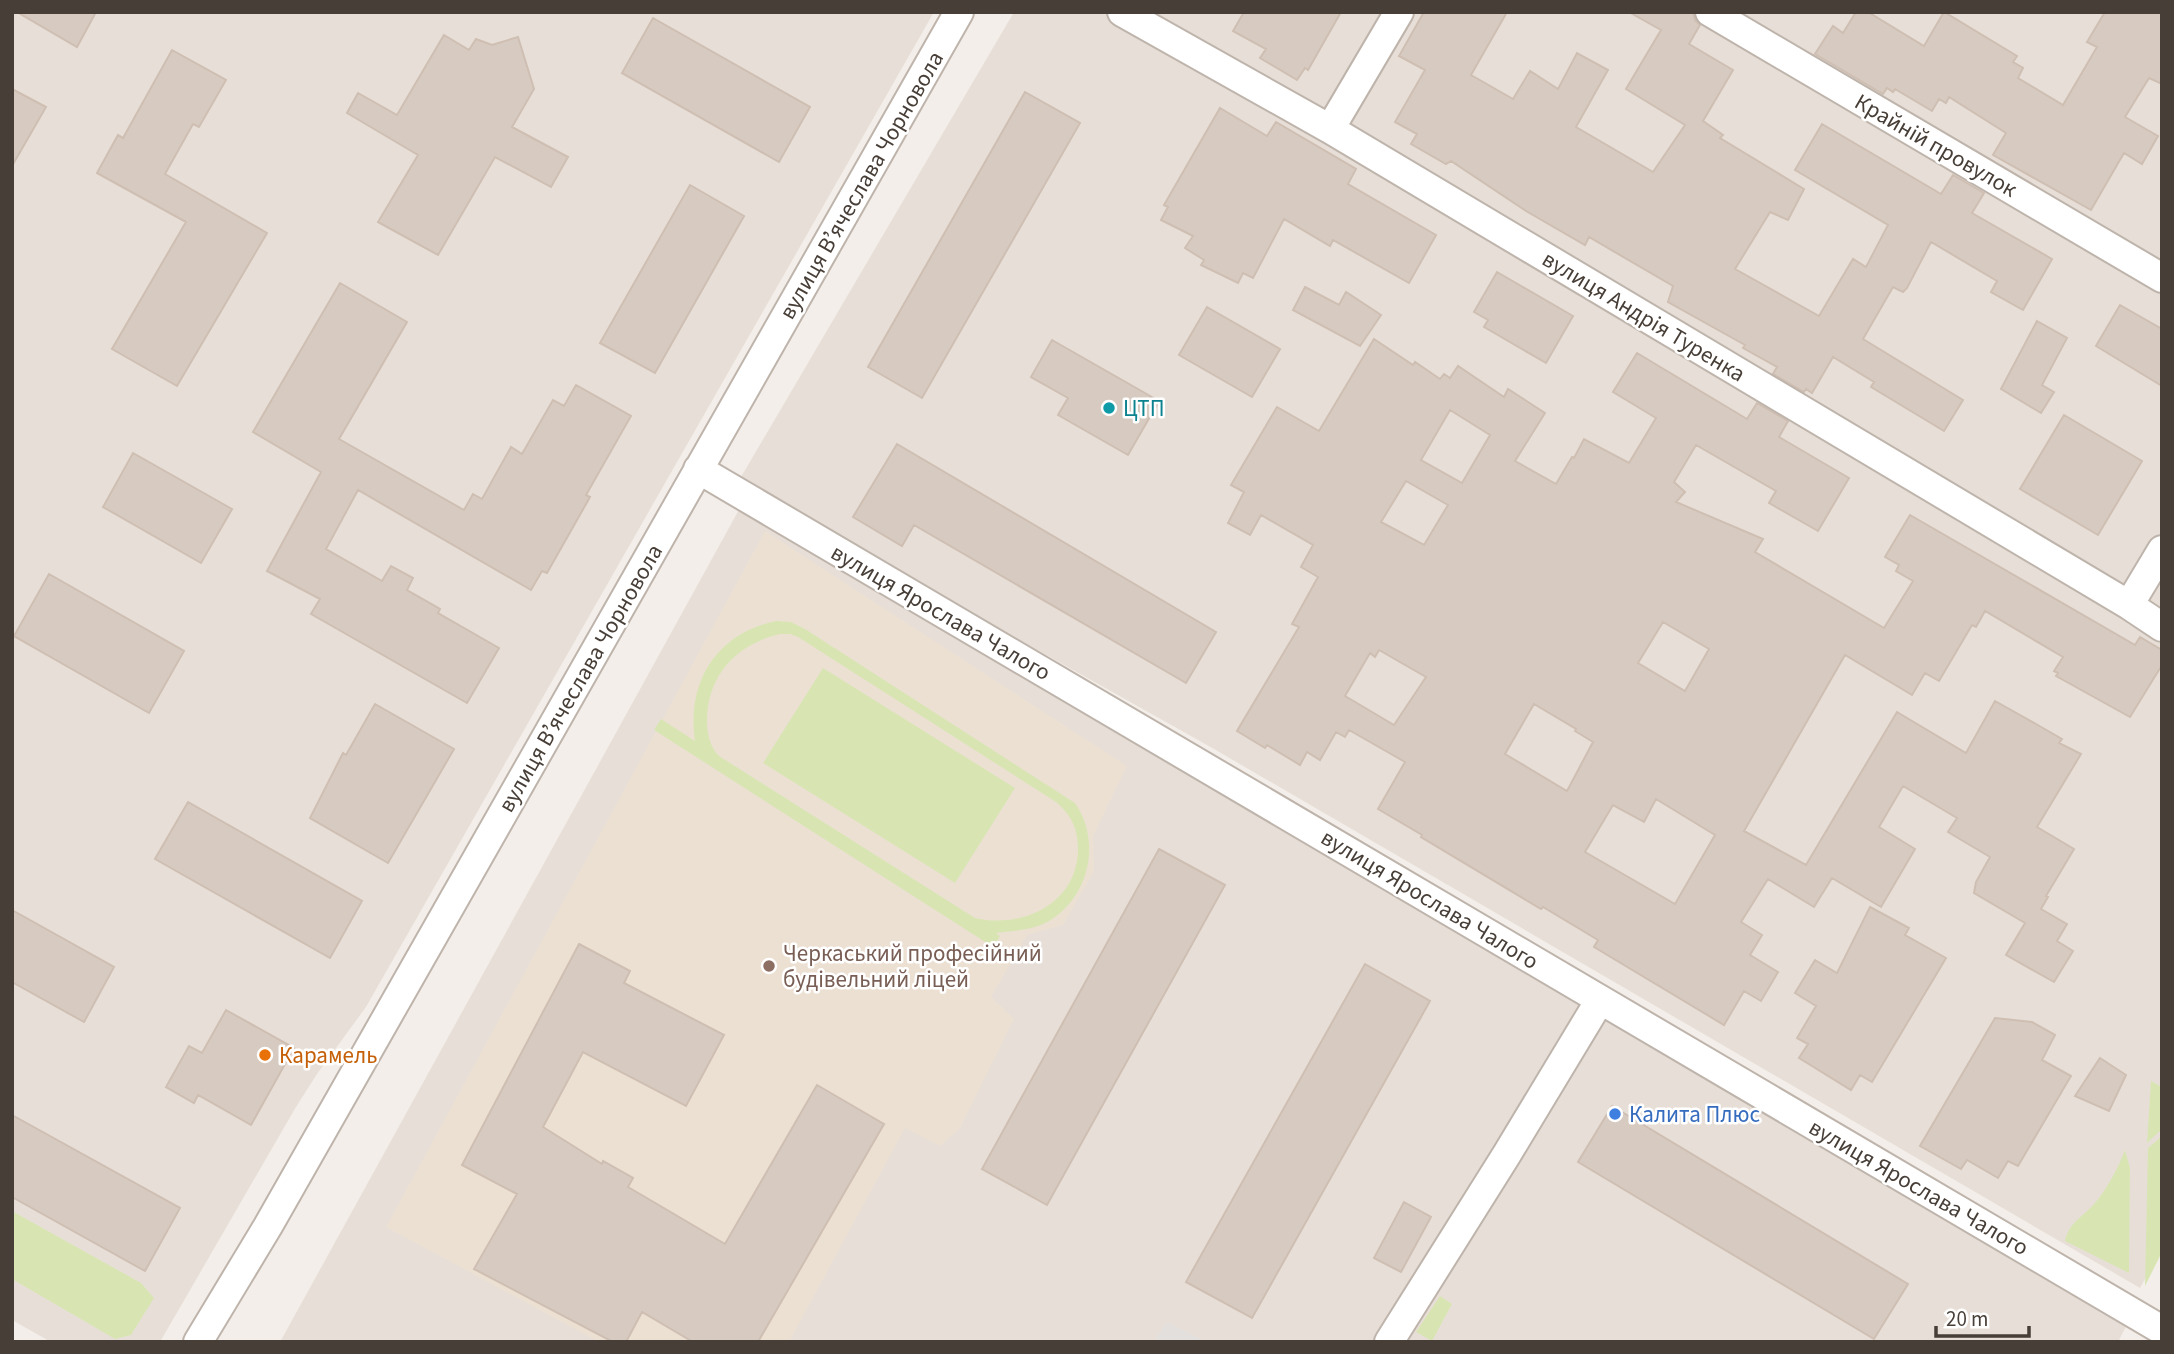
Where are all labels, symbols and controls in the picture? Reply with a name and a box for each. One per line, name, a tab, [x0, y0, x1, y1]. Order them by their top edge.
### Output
street label: вулиця Вʼячеслава Чорновола	[771, 45, 952, 326]
street label: Крайній провулок	[1848, 85, 2024, 206]
street label: вулиця Андрія Туренка	[1536, 243, 1752, 390]
place label: ЦТП	[1123, 392, 1164, 425]
marker: ЦТП	[1101, 400, 1117, 416]
street label: вулиця Ярослава Чалого	[825, 536, 1057, 689]
street label: вулиця Вʼячеслава Чорновола	[490, 538, 671, 819]
street label: вулиця Ярослава Чалого	[1315, 821, 1545, 978]
place label: Черкаський професійний будівельний ліцей	[783, 937, 1042, 996]
marker: Черкаський професійний будівельний ліцей	[761, 958, 777, 974]
place label: Карамель	[279, 1039, 377, 1072]
marker: Карамель	[257, 1047, 273, 1063]
place label: Калита Плюс	[1629, 1098, 1760, 1131]
marker: Калита Плюс	[1607, 1106, 1623, 1122]
street label: вулиця Ярослава Чалого	[1803, 1111, 2035, 1264]
scale bar	[1936, 1294, 2029, 1338]
text: 20 m	[1946, 1304, 1988, 1334]

